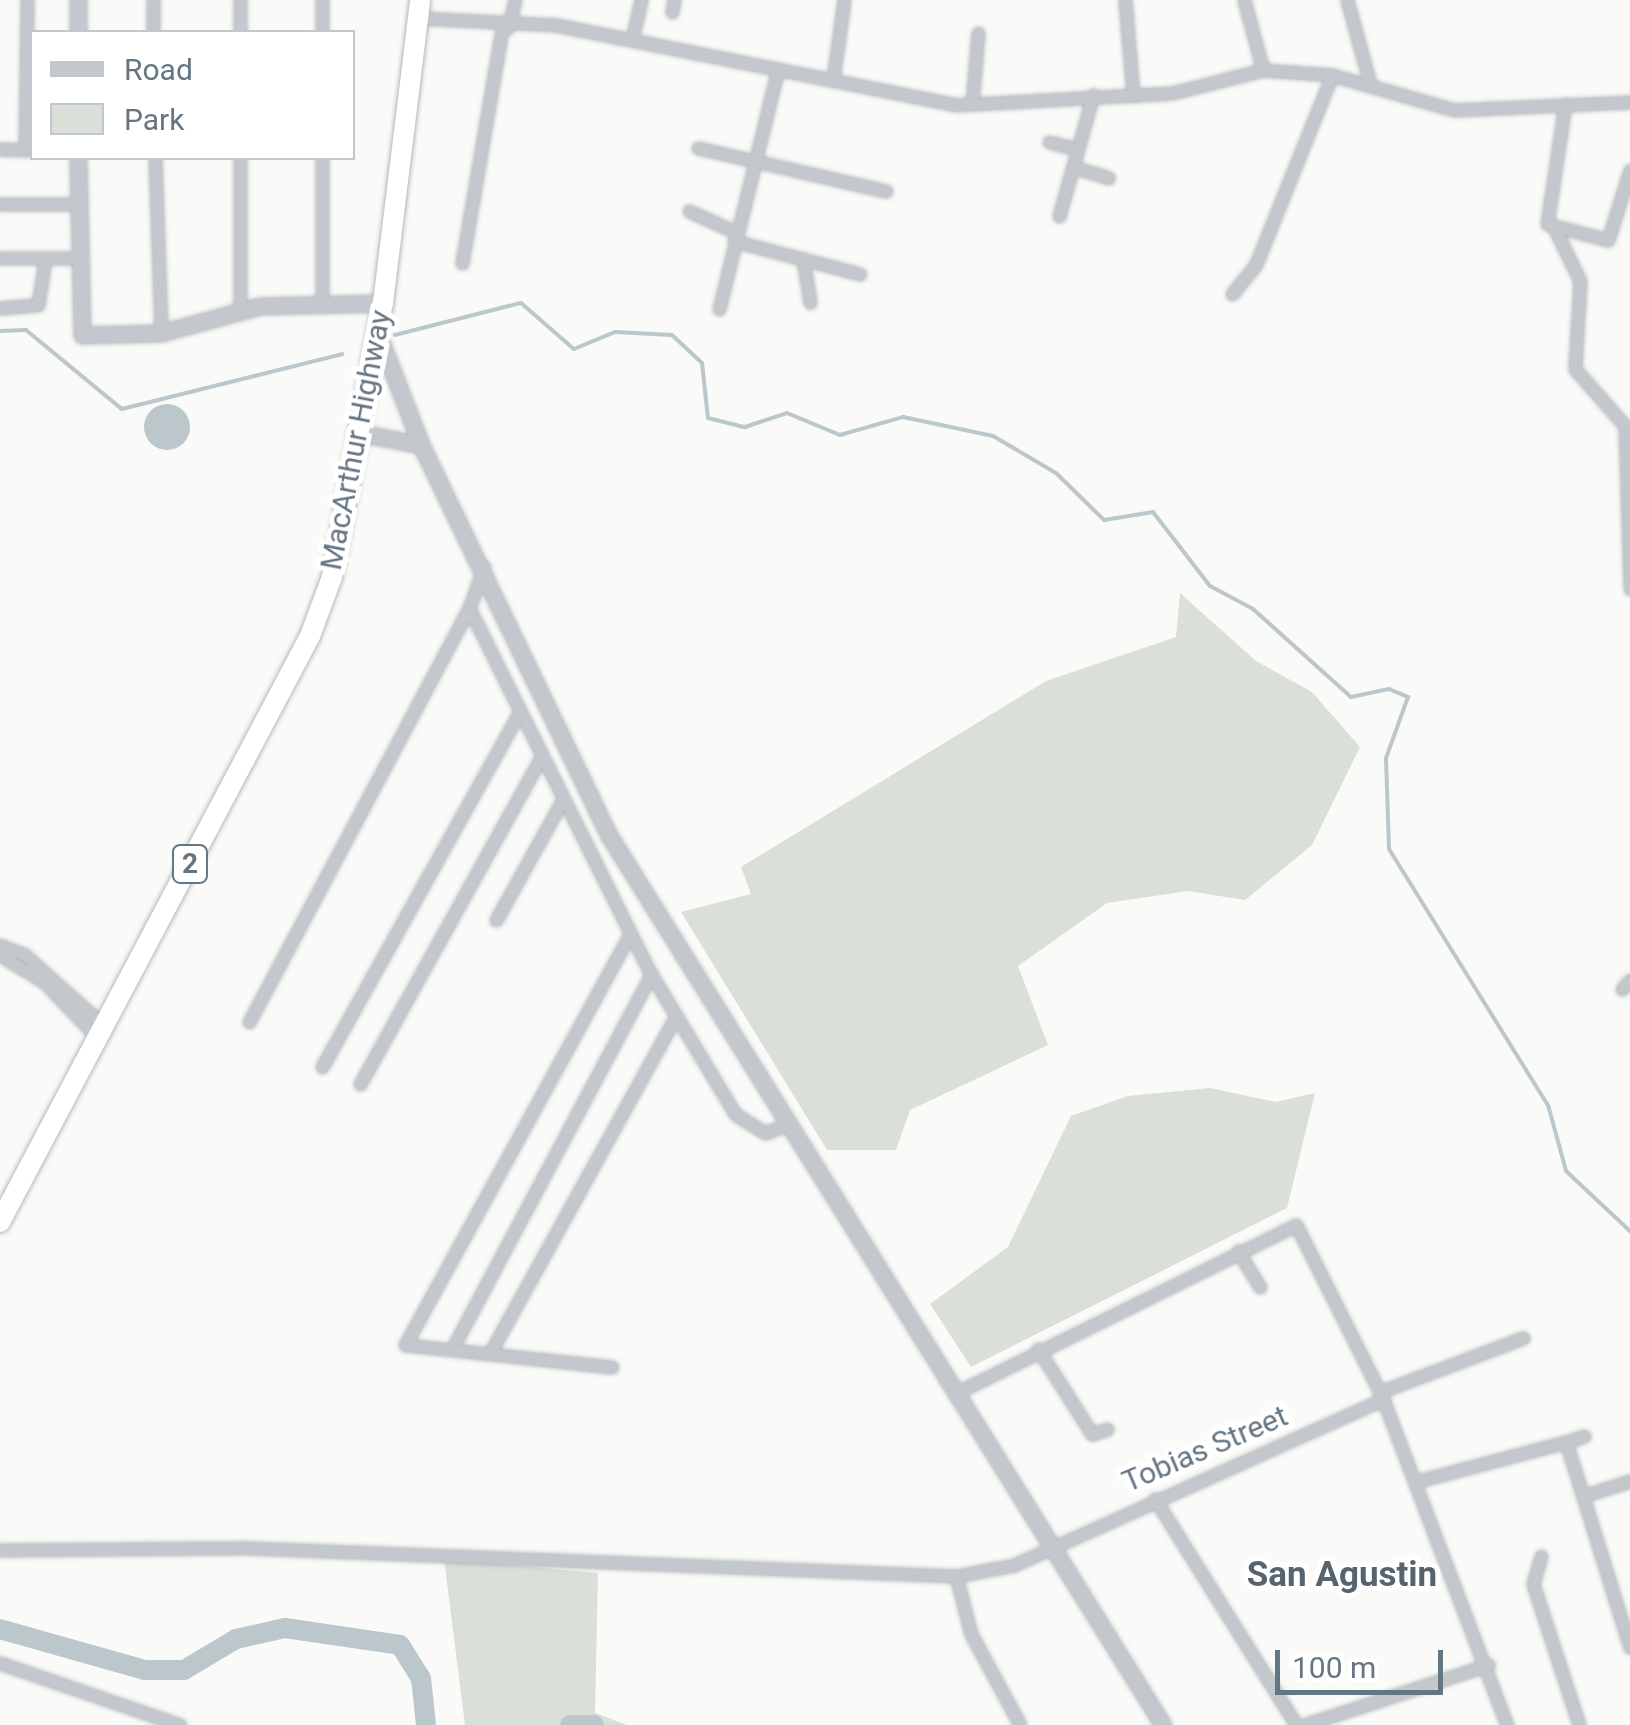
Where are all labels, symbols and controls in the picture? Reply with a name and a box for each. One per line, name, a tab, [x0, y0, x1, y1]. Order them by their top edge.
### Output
legend	[30, 30, 355, 160]
text: Road	[124, 52, 193, 87]
text: Park	[124, 102, 184, 137]
street label: MacArthur Highway	[313, 307, 399, 573]
road number: 2	[170, 841, 210, 887]
street label: Tobias Street	[1117, 1398, 1293, 1500]
district label: San Agustin	[1247, 1554, 1437, 1596]
scale bar	[1280, 1630, 1448, 1692]
text: 100 m	[1292, 1650, 1376, 1685]

